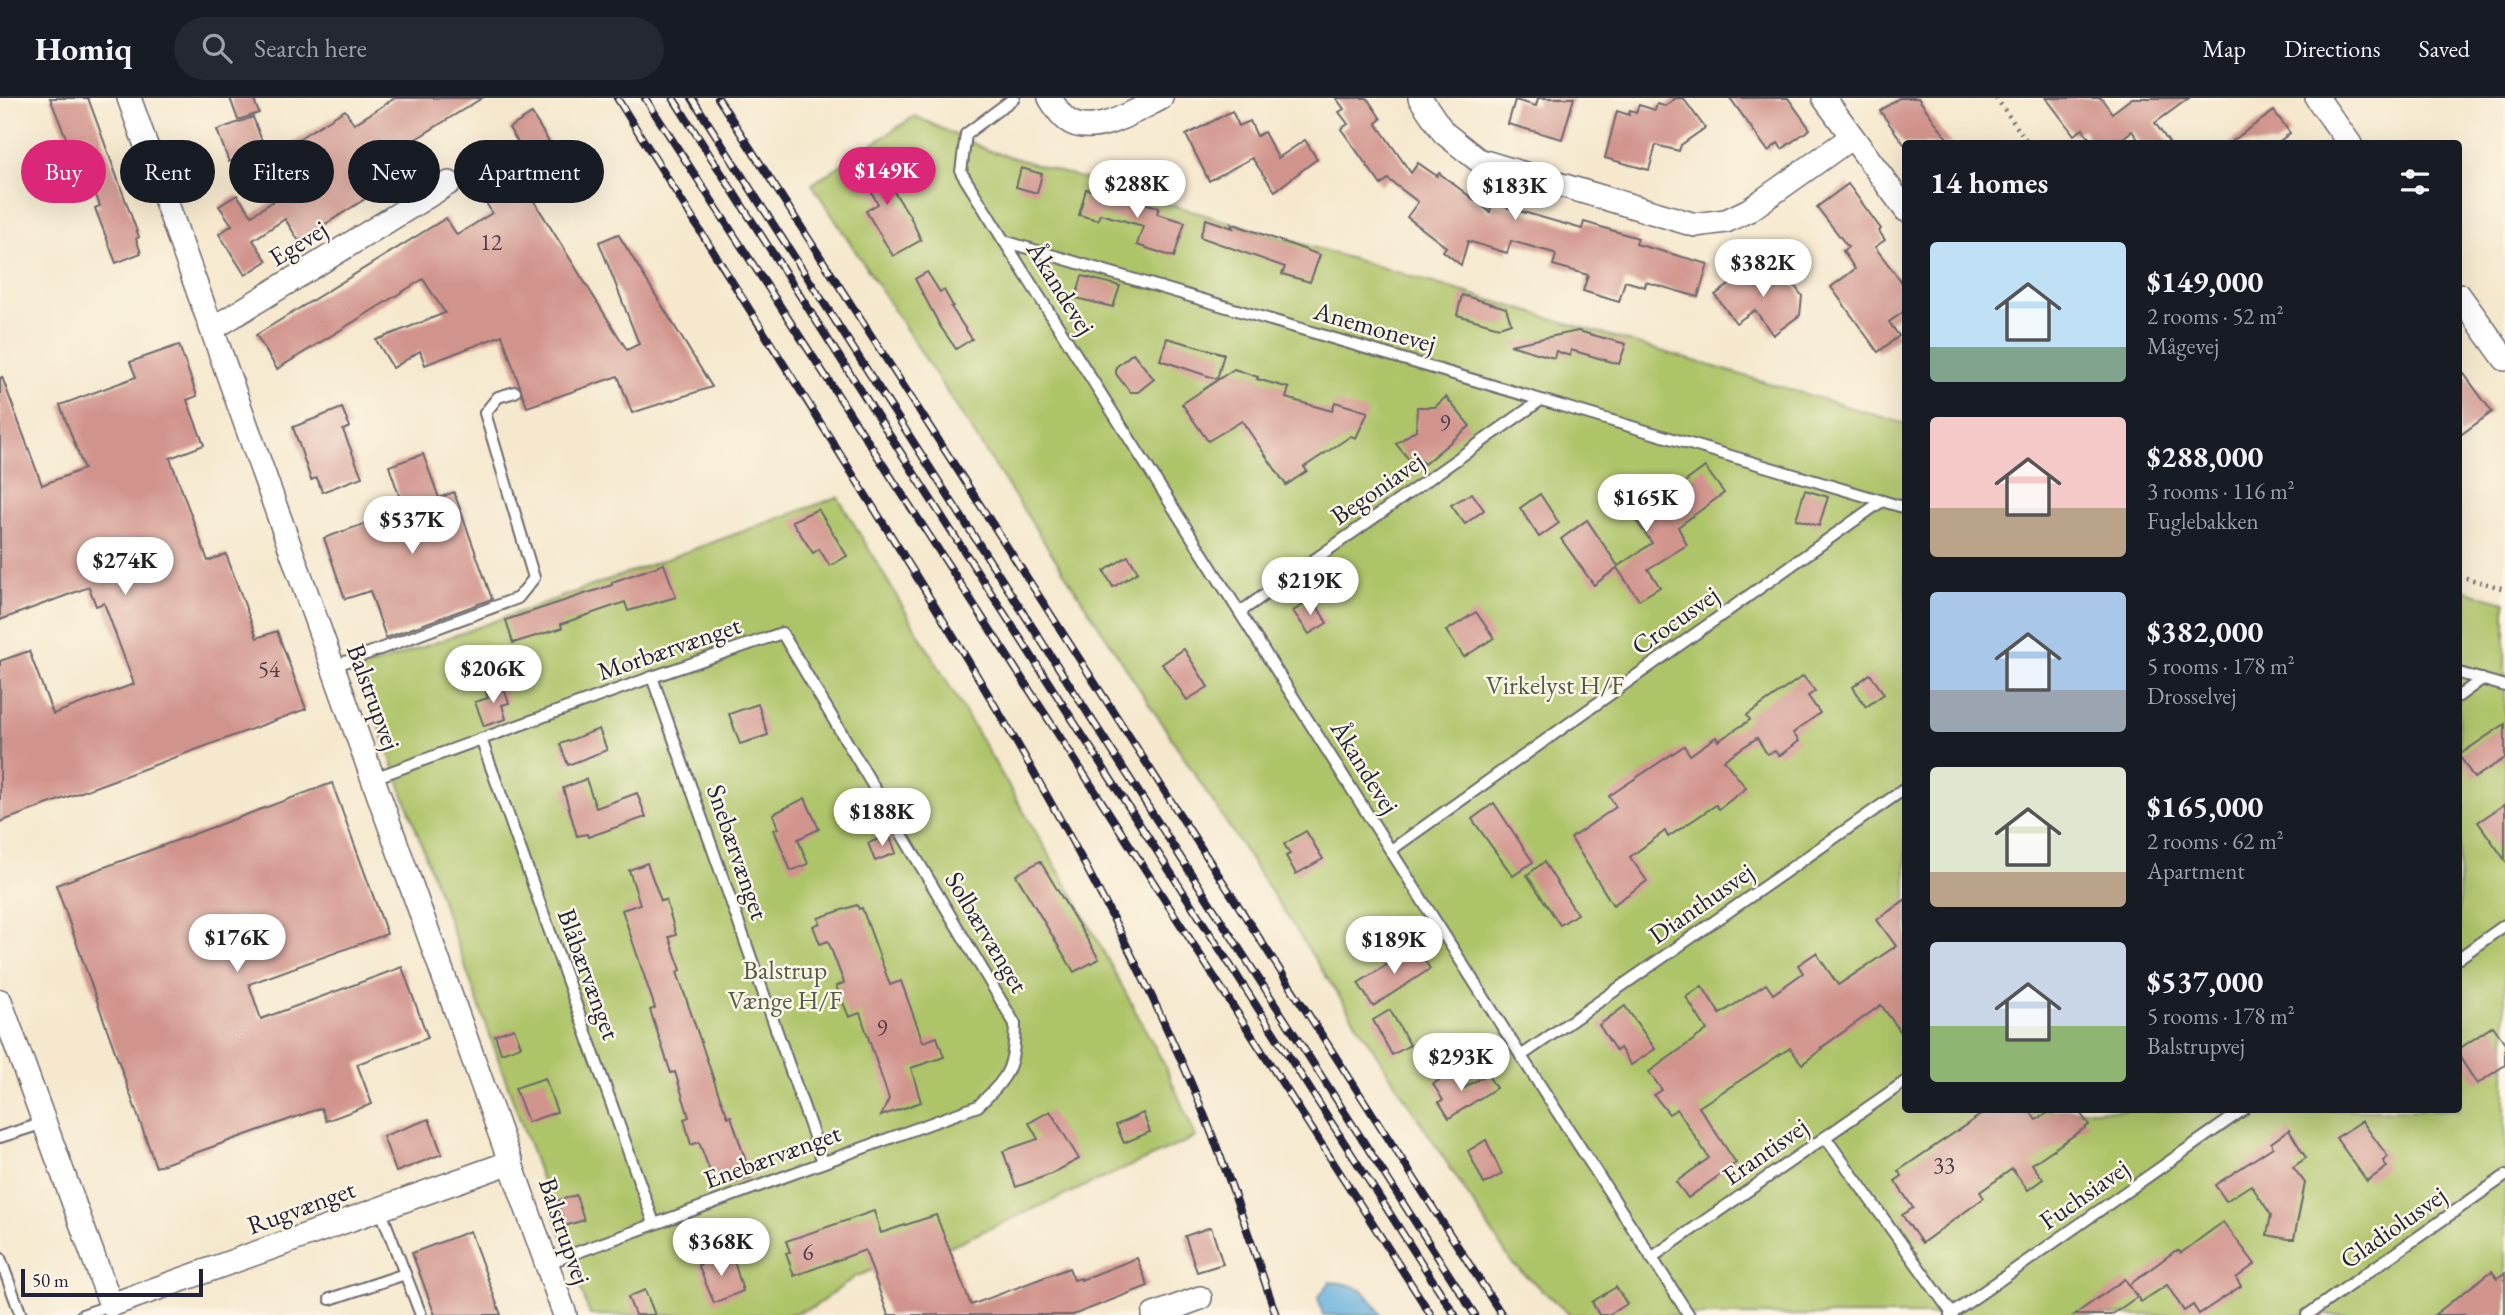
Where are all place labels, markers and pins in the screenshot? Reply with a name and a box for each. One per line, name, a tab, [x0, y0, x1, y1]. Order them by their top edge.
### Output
pin: $149K	[838, 148, 936, 207]
pin: $288K	[1088, 160, 1186, 220]
pin: $183K	[1466, 162, 1564, 222]
pin: $382K	[1714, 240, 1812, 299]
pin: $165K	[1597, 474, 1695, 534]
pin: $537K	[363, 496, 461, 556]
pin: $274K	[76, 538, 174, 597]
pin: $219K	[1261, 558, 1359, 617]
pin: $206K	[444, 646, 542, 705]
pin: $188K	[833, 788, 931, 848]
pin: $176K	[188, 914, 286, 974]
pin: $189K	[1345, 916, 1443, 976]
pin: $293K	[1412, 1034, 1510, 1093]
pin: $368K	[672, 1218, 770, 1278]

